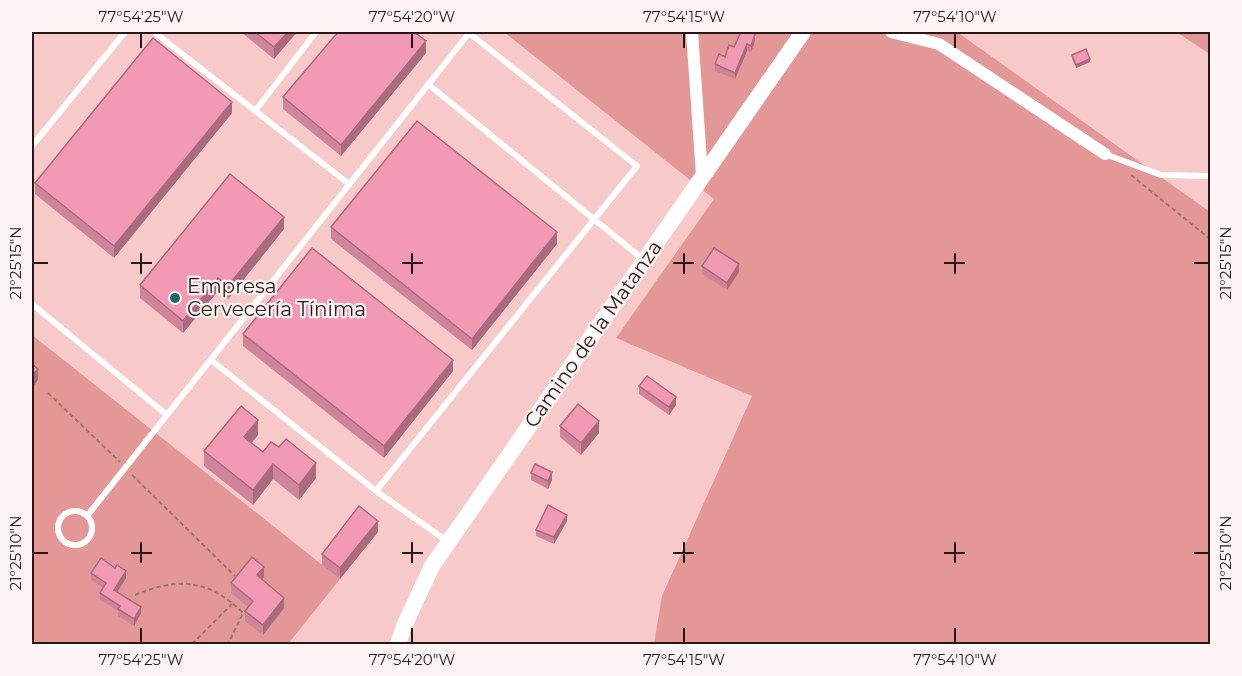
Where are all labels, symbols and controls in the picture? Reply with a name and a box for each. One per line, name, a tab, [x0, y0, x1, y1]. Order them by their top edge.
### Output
text: 77°54'25"W	[99, 7, 184, 26]
text: 77°54'20"W	[369, 7, 455, 26]
text: 77°54'15"W	[643, 7, 725, 26]
text: 77°54'10"W	[913, 7, 997, 26]
text: 21°25'15"N	[6, 226, 25, 300]
text: 21°25'15"N	[1216, 226, 1235, 300]
street label: Camino de la Matanza	[519, 236, 667, 432]
place label: Empresa Cervecería Tínima	[187, 274, 366, 321]
marker: Empresa Cervecería Tínima	[168, 291, 182, 305]
text: 21°25'10"N	[6, 516, 25, 590]
text: 21°25'10"N	[1216, 516, 1235, 590]
text: 77°54'25"W	[99, 650, 184, 669]
text: 77°54'20"W	[369, 650, 455, 669]
text: 77°54'15"W	[643, 650, 725, 669]
text: 77°54'10"W	[913, 650, 997, 669]

